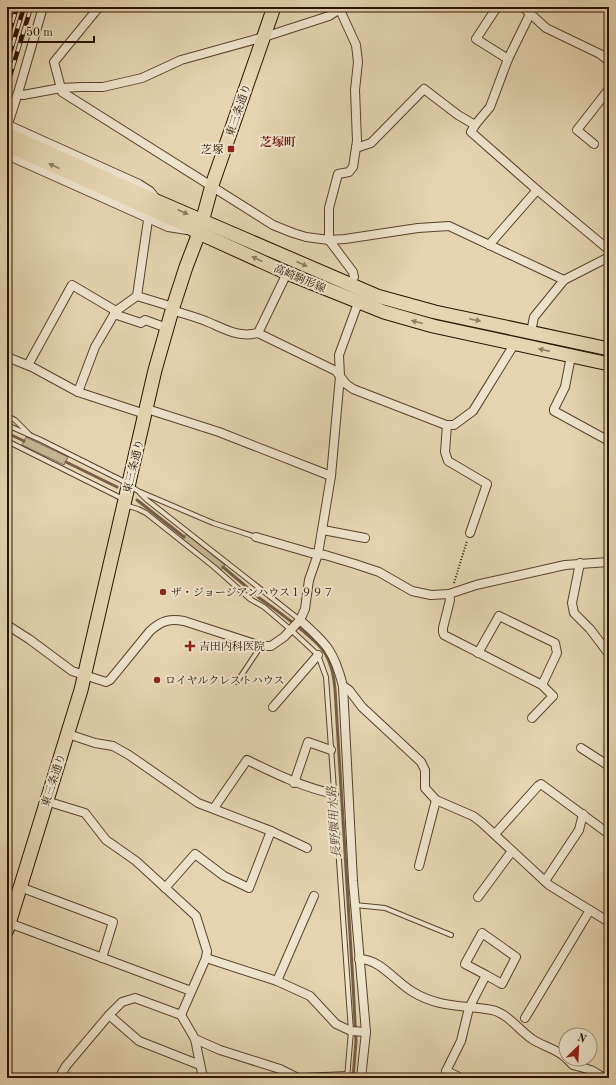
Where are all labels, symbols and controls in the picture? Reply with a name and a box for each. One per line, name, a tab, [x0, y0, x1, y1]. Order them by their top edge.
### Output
scale bar	[20, 18, 94, 44]
text: 50 m	[26, 26, 53, 39]
street label: 東三条通り	[223, 82, 254, 138]
district label: 芝塚町	[260, 135, 296, 149]
place label: 芝塚	[201, 143, 223, 156]
marker: 芝塚	[226, 144, 236, 154]
one-way arrow	[48, 163, 60, 169]
one-way arrow	[178, 209, 189, 215]
one-way arrow	[251, 256, 262, 262]
one-way arrow	[297, 261, 309, 267]
street label: 高崎駒形線	[272, 262, 328, 295]
one-way arrow	[410, 318, 423, 324]
one-way arrow	[469, 318, 481, 324]
one-way arrow	[537, 346, 550, 352]
street label: 東三条通り	[121, 438, 146, 494]
marker: ザ・ジョージアンハウス１９９７	[158, 587, 168, 597]
place label: ザ・ジョージアンハウス１９９７	[171, 587, 334, 599]
marker: 吉田内科医院	[184, 640, 196, 652]
place label: 吉田内科医院	[199, 640, 265, 653]
marker: ロイヤルクレストハウス	[152, 675, 162, 685]
place label: ロイヤルクレストハウス	[165, 675, 284, 687]
street label: 東三条通り	[39, 752, 68, 808]
water label: 長野堰用水路	[324, 785, 343, 858]
north arrow	[558, 1027, 598, 1067]
text: N	[575, 1033, 588, 1046]

